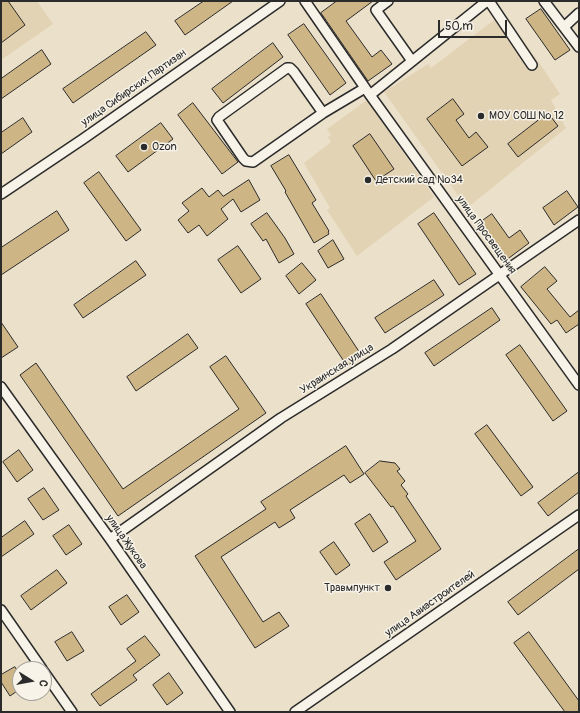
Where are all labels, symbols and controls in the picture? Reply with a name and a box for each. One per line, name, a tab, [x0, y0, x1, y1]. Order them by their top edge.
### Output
scale bar	[440, 12, 509, 38]
text: 50 m	[445, 19, 473, 34]
street label: улица Сибирских Партизан	[79, 47, 189, 129]
place label: МОУ СОШ № 12	[489, 109, 564, 123]
marker: МОУ СОШ № 12	[476, 111, 486, 121]
place label: Ozon	[152, 140, 177, 154]
marker: Ozon	[139, 142, 149, 152]
place label: Детский сад №34	[376, 173, 463, 187]
marker: Детский сад №34	[363, 175, 373, 185]
street label: улица Просвещения	[453, 193, 519, 277]
street label: Украинская улица	[298, 341, 376, 397]
street label: улица Жукова	[102, 512, 150, 572]
street label: улица Авиастроителей	[383, 568, 477, 640]
place label: Травмпункт	[324, 581, 380, 595]
marker: Травмпункт	[383, 583, 393, 593]
north arrow	[12, 661, 52, 701]
text: С	[36, 679, 50, 688]

